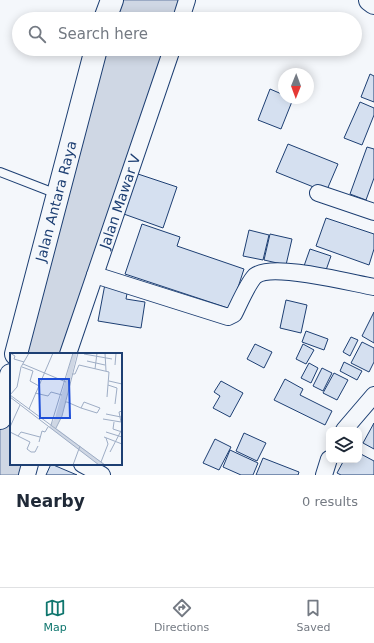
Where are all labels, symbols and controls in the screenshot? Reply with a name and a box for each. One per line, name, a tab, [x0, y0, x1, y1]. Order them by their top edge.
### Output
search box	[12, 12, 362, 56]
icon: search	[26, 23, 48, 45]
text: Search here	[58, 25, 148, 43]
north arrow	[278, 68, 314, 104]
street label: Jalan Antara Raya	[32, 139, 80, 265]
street label: Jalan Mawar V	[96, 152, 144, 252]
inset map	[10, 353, 122, 465]
map controls	[326, 427, 362, 463]
button: layers	[326, 427, 362, 463]
text: Nearby	[16, 491, 85, 511]
text: 0 results	[302, 494, 358, 509]
tab: Map	[44, 597, 67, 634]
tab: Directions	[154, 597, 209, 634]
tab: Saved	[296, 597, 330, 634]

